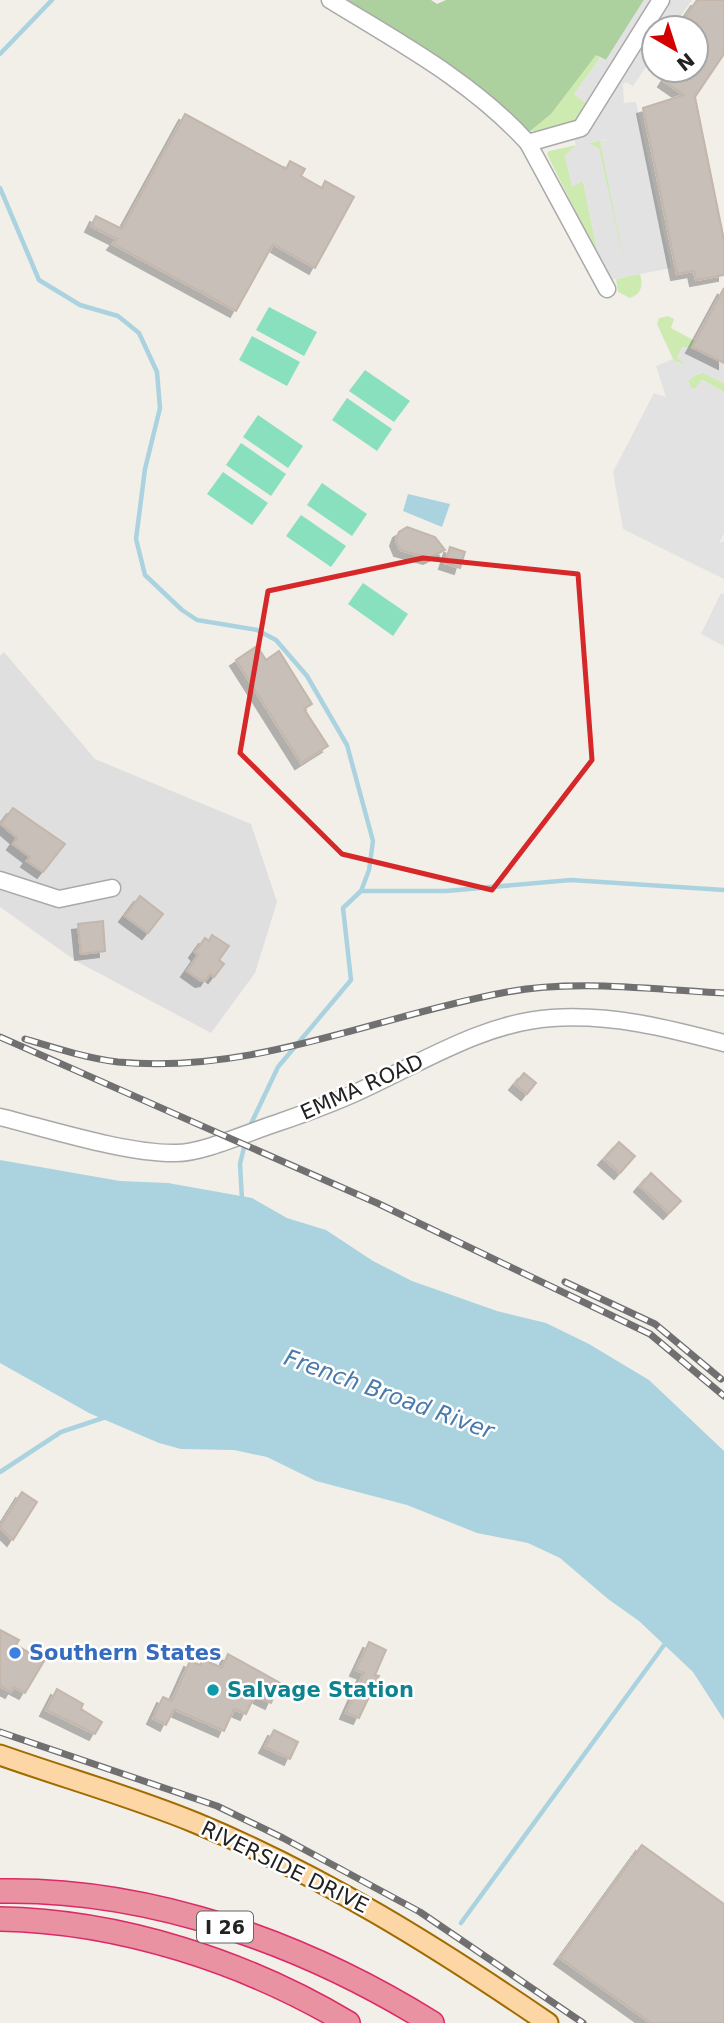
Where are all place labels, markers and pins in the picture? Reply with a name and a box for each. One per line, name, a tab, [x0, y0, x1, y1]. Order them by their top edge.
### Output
place label: Southern States	[29, 1641, 221, 1665]
marker: Southern States	[7, 1645, 23, 1661]
place label: Salvage Station	[227, 1678, 414, 1702]
marker: Salvage Station	[205, 1682, 221, 1698]

